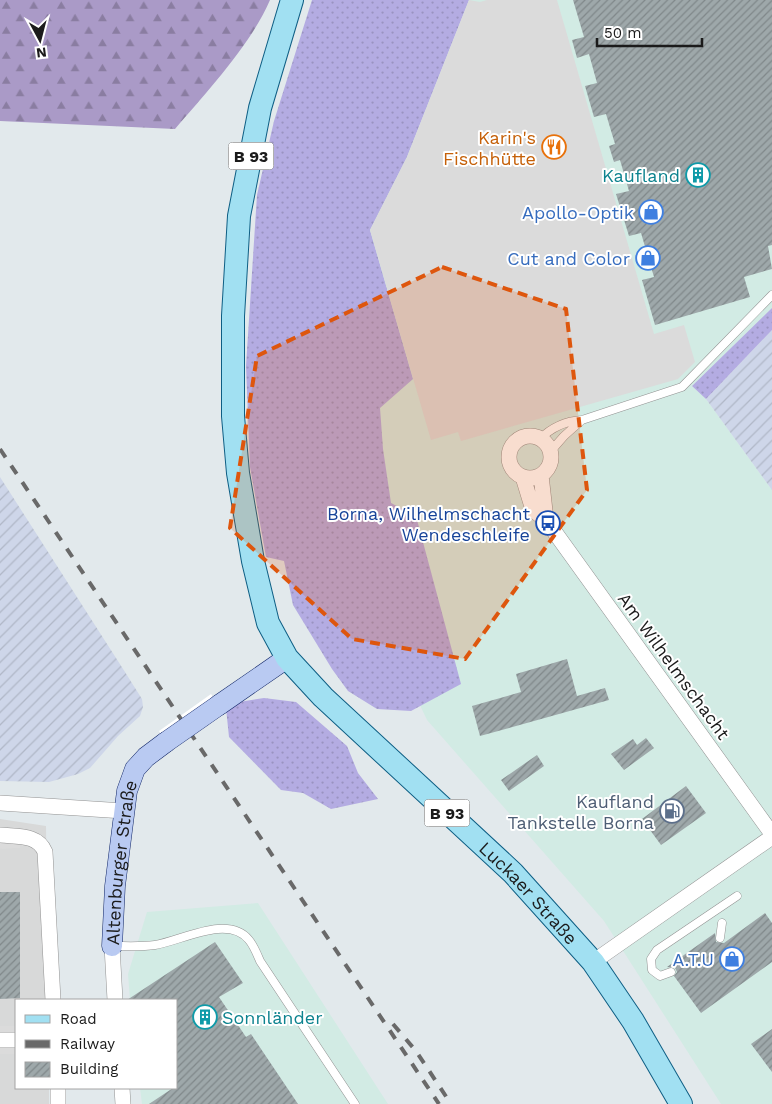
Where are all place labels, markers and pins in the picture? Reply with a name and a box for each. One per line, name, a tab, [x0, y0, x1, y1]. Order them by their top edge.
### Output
place label: Karin's Fischhütte	[443, 127, 536, 169]
restaurant icon: Karin's Fischhütte	[541, 134, 567, 160]
building icon: Kaufland	[685, 162, 711, 188]
place label: Kaufland	[602, 165, 680, 186]
shop icon: Apollo-Optik	[638, 199, 664, 225]
place label: Apollo-Optik	[522, 202, 634, 223]
shop icon: Cut and Color	[635, 245, 661, 271]
place label: Cut and Color	[507, 248, 630, 269]
place label: Borna, Wilhelmschacht Wendeschleife	[327, 503, 530, 545]
bus stop icon: Borna, Wilhelmschacht Wendeschleife	[535, 510, 561, 536]
place label: Kaufland Tankstelle Borna	[507, 791, 654, 833]
fuel station icon: Kaufland Tankstelle Borna	[659, 798, 685, 824]
shop icon: A.T.U	[719, 946, 745, 972]
place label: A.T.U	[673, 949, 714, 970]
building icon: Sonnländer	[192, 1004, 218, 1030]
place label: Sonnländer	[222, 1007, 322, 1028]

